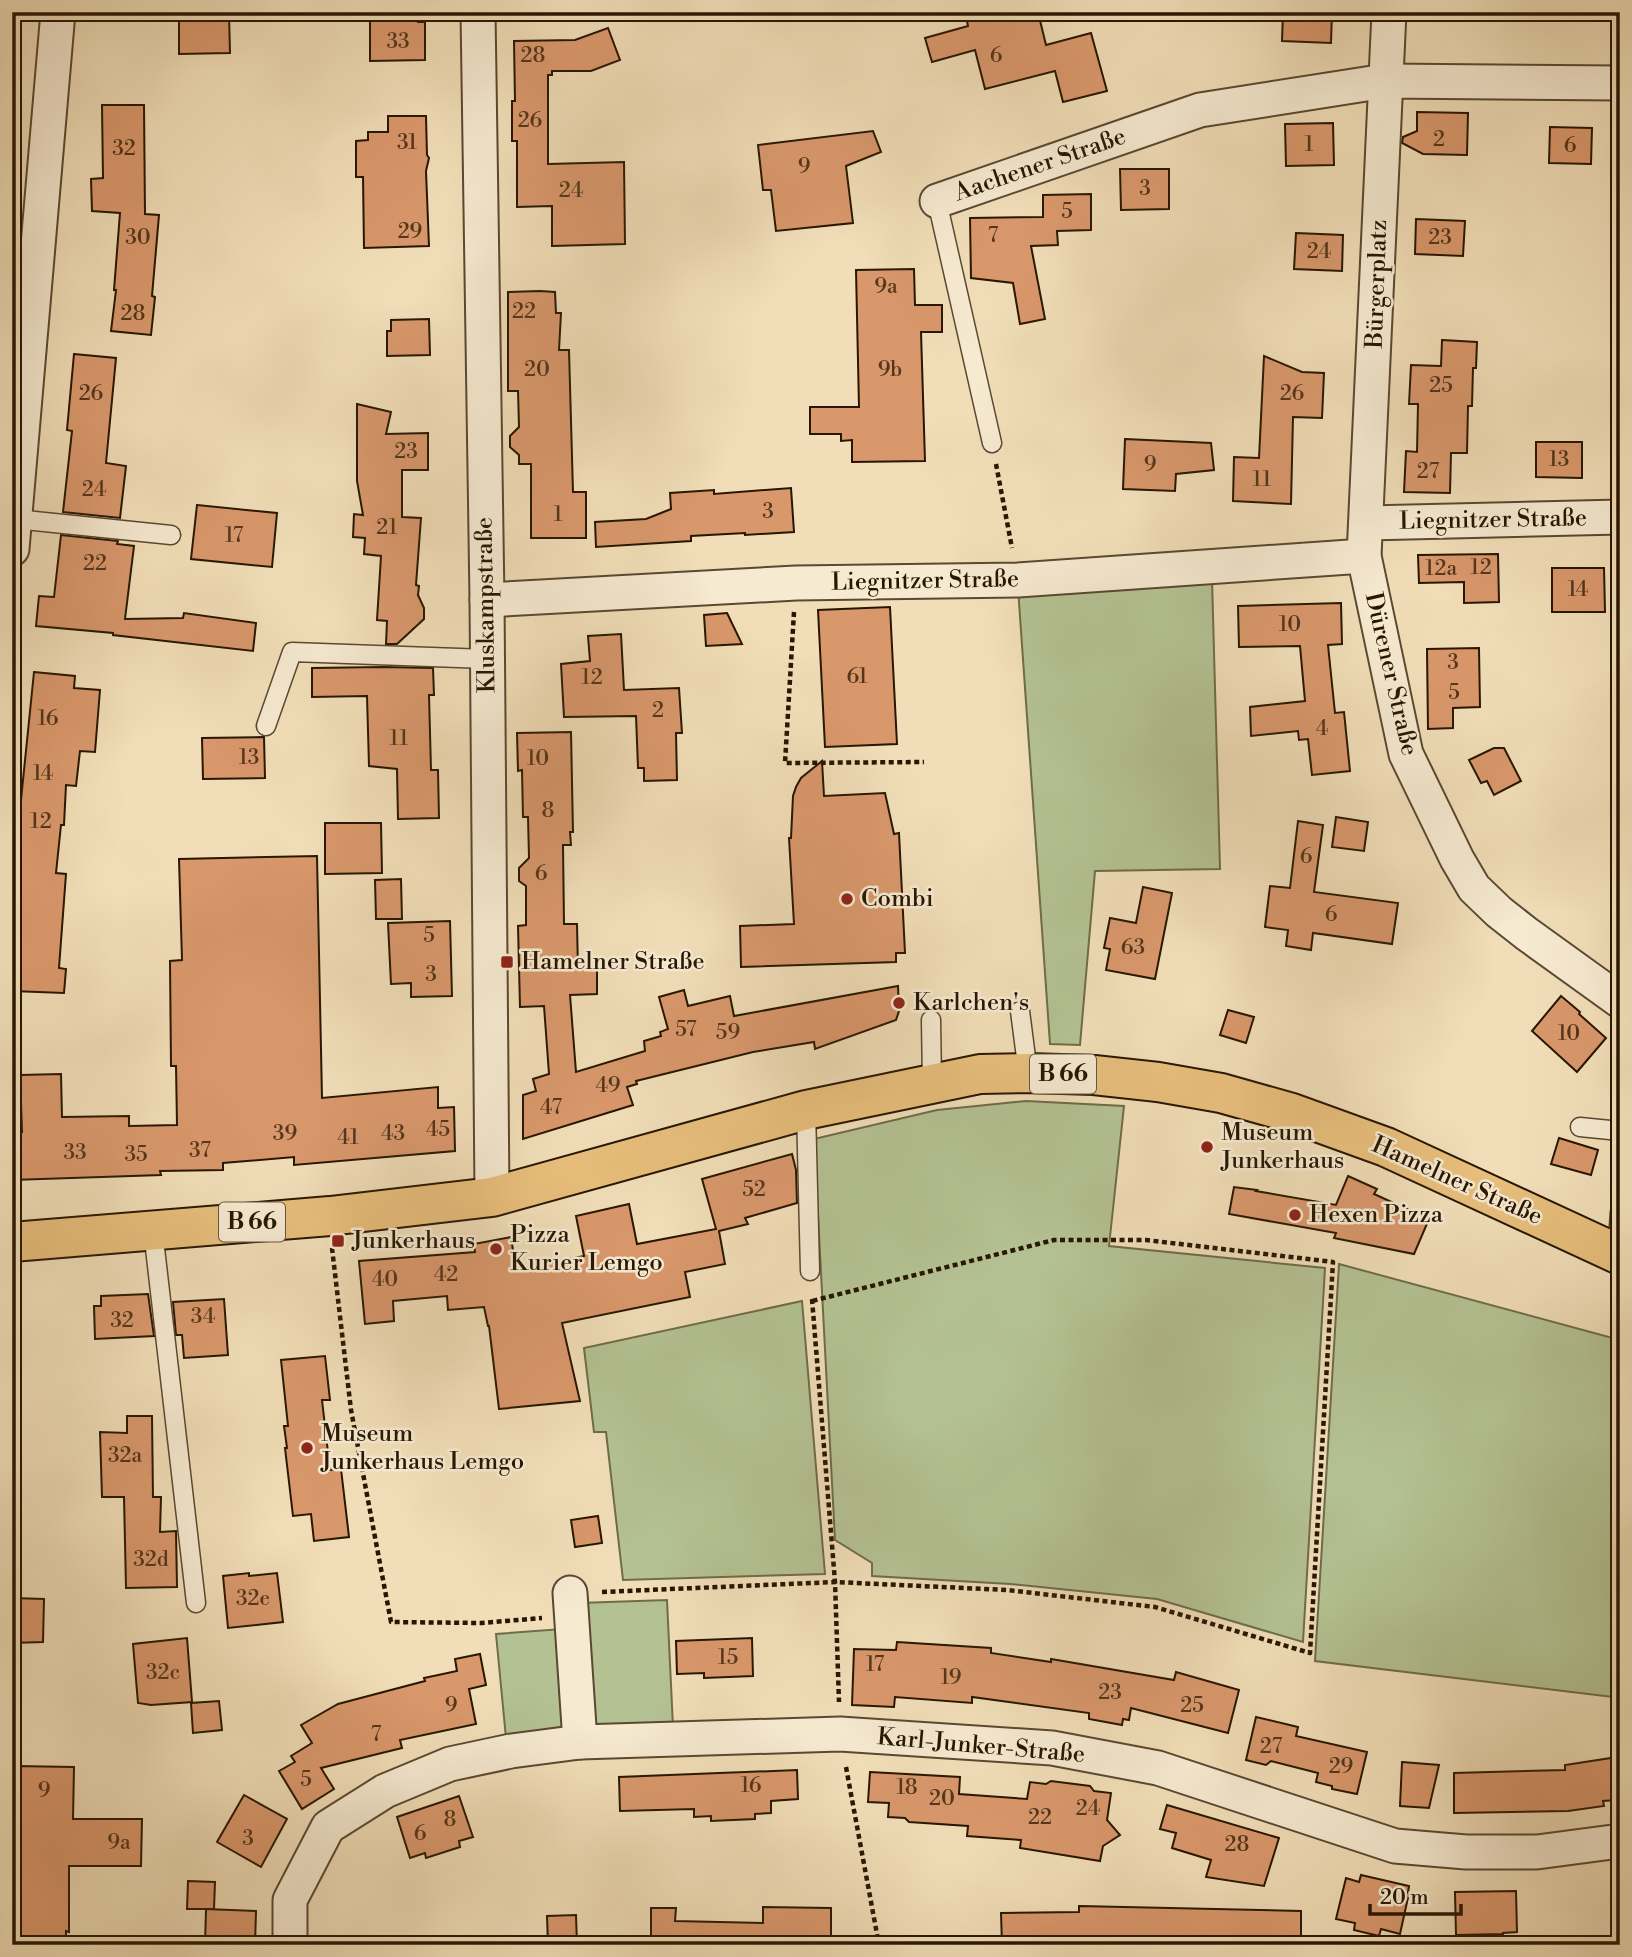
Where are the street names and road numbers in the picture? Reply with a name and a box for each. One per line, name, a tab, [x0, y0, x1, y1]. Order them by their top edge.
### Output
street label: Aachener Straße	[949, 122, 1130, 209]
street label: Bürgerplatz	[1360, 219, 1394, 350]
street label: Liegnitzer Straße	[1399, 503, 1587, 537]
street label: Kluskampstraße	[469, 517, 503, 693]
street label: Liegnitzer Straße	[831, 564, 1019, 598]
street label: Dürener Straße	[1358, 589, 1424, 759]
road number: B 66	[1030, 1054, 1096, 1093]
street label: Hamelner Straße	[1367, 1130, 1547, 1232]
road number: B 66	[219, 1203, 285, 1242]
street label: Karl-Junker-Straße	[876, 1722, 1086, 1770]

